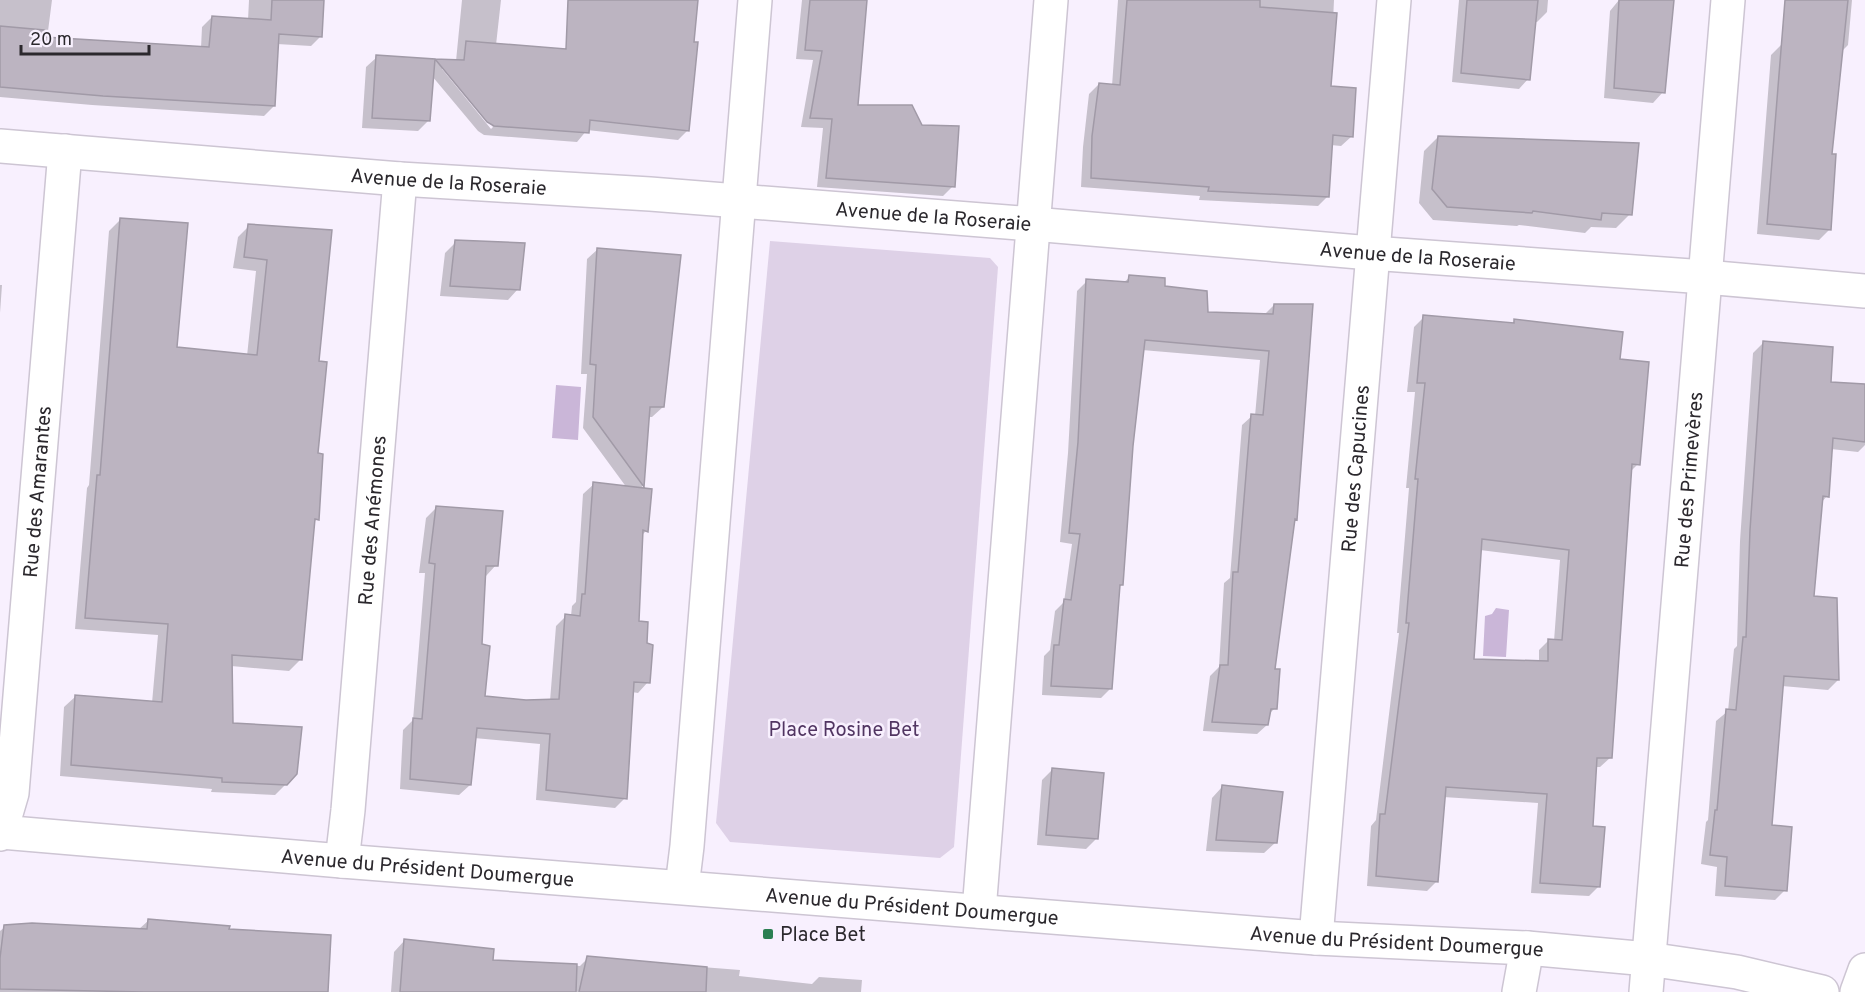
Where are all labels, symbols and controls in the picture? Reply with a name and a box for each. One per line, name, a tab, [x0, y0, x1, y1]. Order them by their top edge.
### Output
scale bar	[21, 18, 148, 56]
text: 20 m	[30, 29, 72, 52]
street label: Avenue de la Roseraie	[349, 164, 547, 203]
street label: Avenue de la Roseraie	[834, 198, 1032, 239]
street label: Avenue de la Roseraie	[1318, 238, 1516, 278]
street label: Rue des Capucines	[1337, 384, 1377, 554]
street label: Rue des Primevères	[1670, 391, 1711, 569]
street label: Rue des Amarantes	[19, 405, 59, 579]
street label: Rue des Anémones	[354, 434, 394, 607]
park label: Place Rosine Bet	[769, 718, 919, 744]
street label: Avenue du Président Doumergue	[280, 845, 575, 894]
street label: Avenue du Président Doumergue	[764, 884, 1059, 933]
street label: Avenue du Président Doumergue	[1249, 922, 1545, 964]
place label: Place Bet	[780, 923, 866, 949]
marker: Place Bet	[761, 927, 775, 941]

